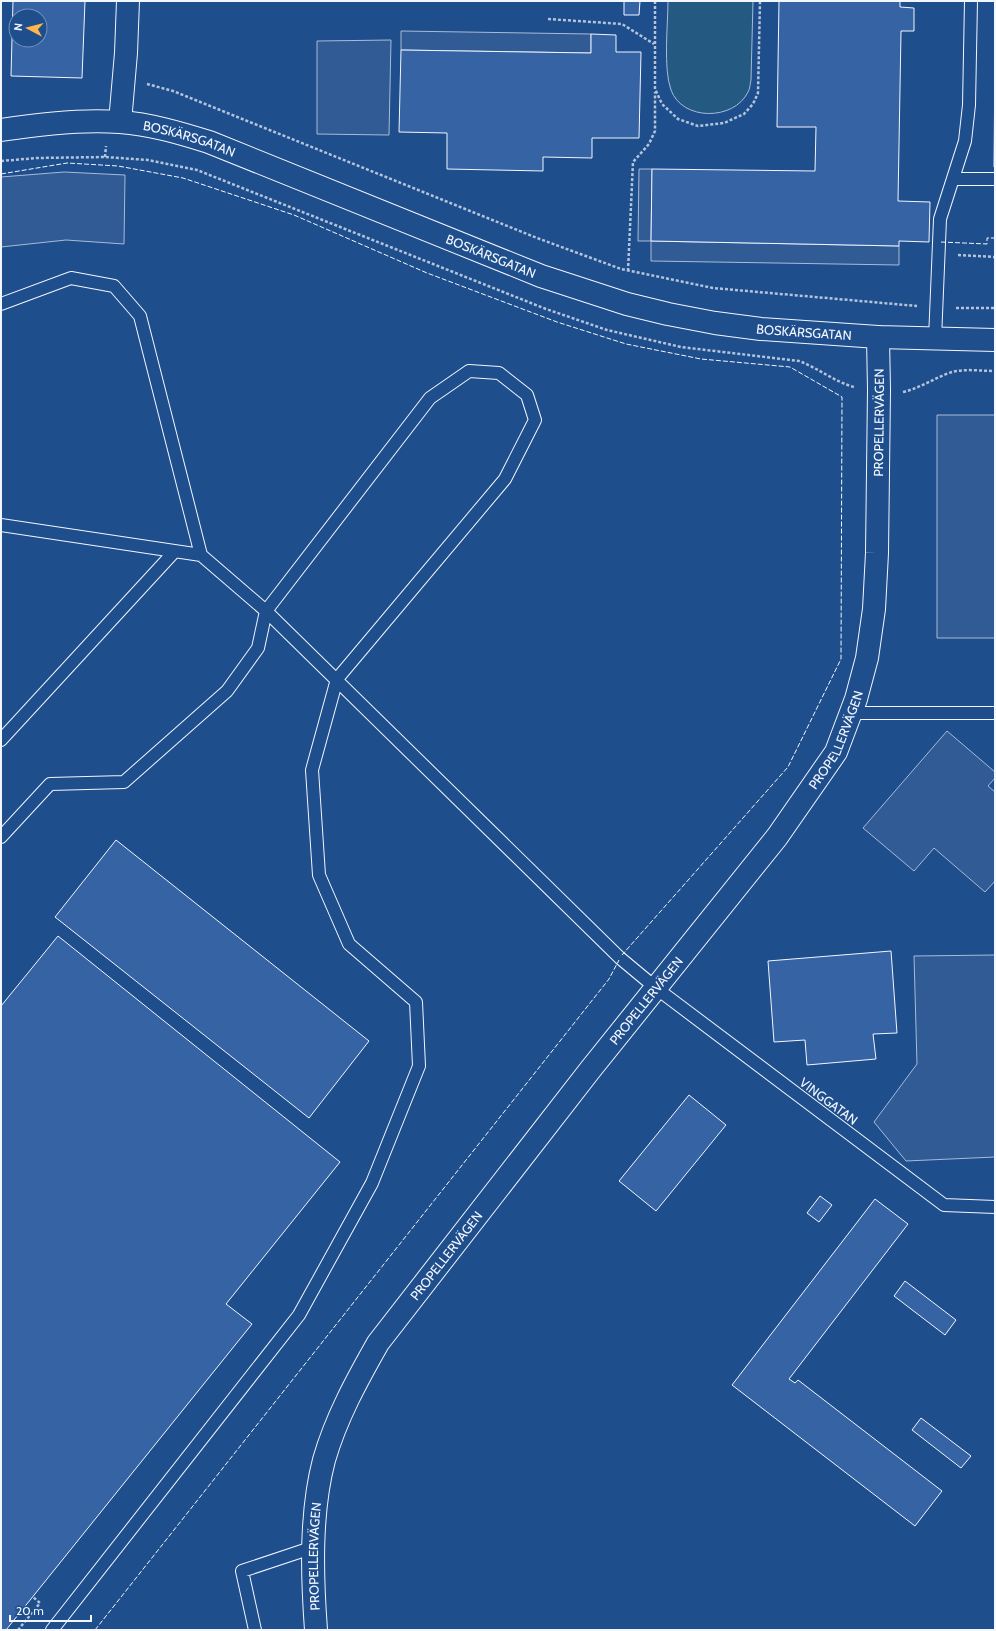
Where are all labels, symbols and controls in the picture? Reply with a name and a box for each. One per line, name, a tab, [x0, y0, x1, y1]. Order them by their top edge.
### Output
north arrow	[8, 8, 48, 48]
text: N	[11, 22, 25, 31]
street label: BOSKÄRSGATAN	[142, 117, 238, 160]
street label: BOSKÄRSGATAN	[444, 230, 538, 281]
street label: BOSKÄRSGATAN	[755, 320, 852, 343]
street label: PROPELLERVÄGEN	[870, 368, 887, 477]
street label: PROPELLERVÄGEN	[805, 689, 866, 792]
street label: PROPELLERVÄGEN	[606, 953, 686, 1048]
street label: VINGGATAN	[797, 1074, 861, 1128]
street label: PROPELLERVÄGEN	[407, 1208, 486, 1303]
street label: PROPELLERVÄGEN	[305, 1501, 324, 1611]
scale bar	[10, 1597, 91, 1623]
text: 20 m	[16, 1603, 44, 1618]

